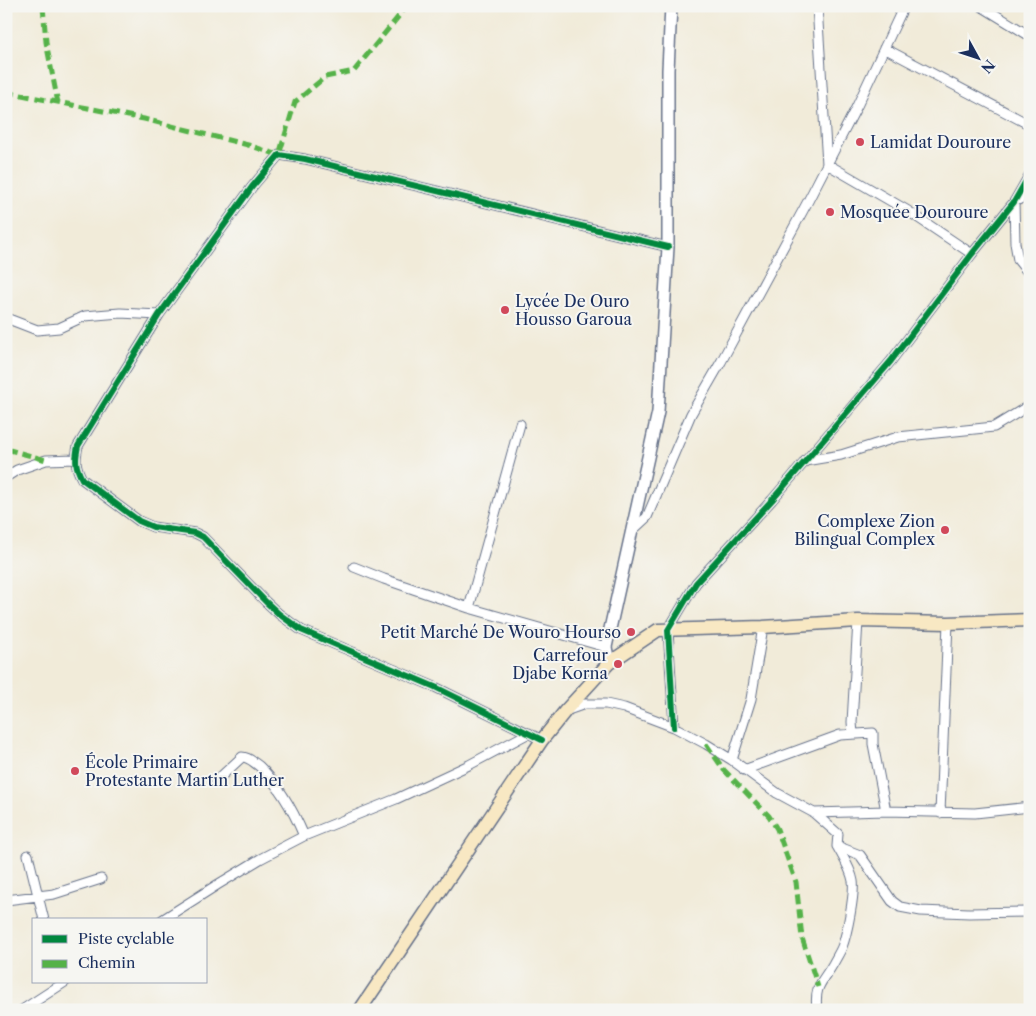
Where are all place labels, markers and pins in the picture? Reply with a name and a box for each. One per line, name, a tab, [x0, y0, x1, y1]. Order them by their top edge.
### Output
place label: Lamidat Douroure	[870, 132, 1011, 152]
marker: Lamidat Douroure	[854, 136, 866, 148]
place label: Mosquée Douroure	[840, 202, 989, 222]
marker: Mosquée Douroure	[824, 206, 836, 218]
place label: Lycée De Ouro Housso Garoua	[515, 291, 633, 329]
marker: Lycée De Ouro Housso Garoua	[499, 304, 511, 316]
place label: Complexe Zion Bilingual Complex	[794, 511, 936, 549]
marker: Complexe Zion Bilingual Complex	[939, 524, 951, 536]
place label: Petit Marché De Wouro Hourso	[380, 622, 621, 642]
marker: Petit Marché De Wouro Hourso	[625, 626, 637, 638]
place label: Carrefour Djabe Korna	[512, 645, 609, 683]
marker: Carrefour Djabe Korna	[612, 658, 624, 670]
place label: École Primaire Protestante Martin Luther	[85, 752, 284, 790]
marker: École Primaire Protestante Martin Luther	[69, 765, 81, 777]

